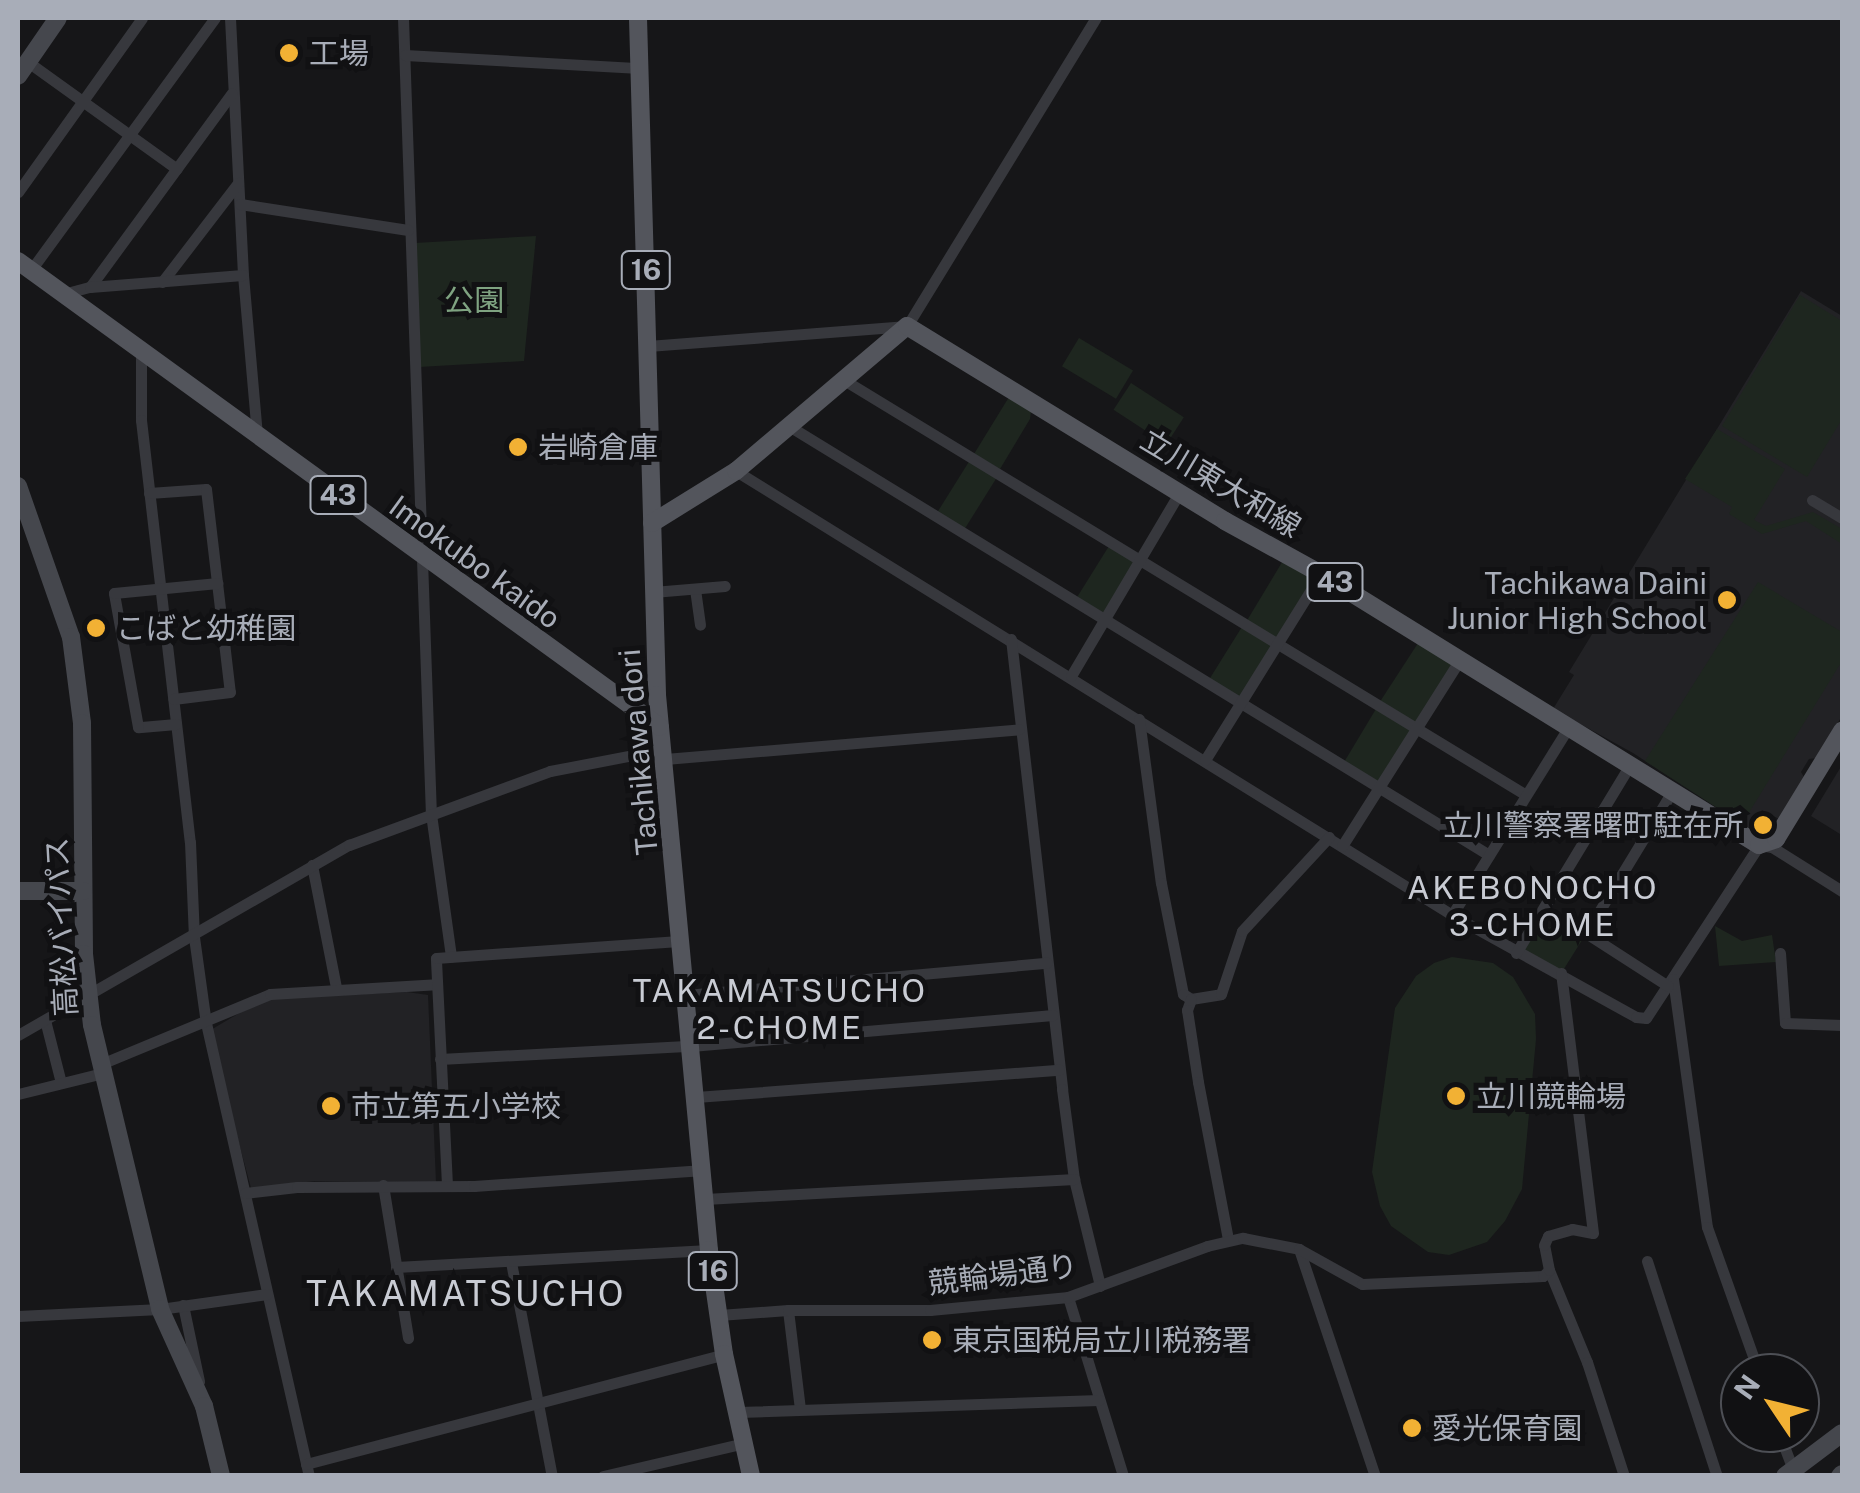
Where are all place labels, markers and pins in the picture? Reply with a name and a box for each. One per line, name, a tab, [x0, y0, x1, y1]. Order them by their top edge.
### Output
place label: 工場	[309, 35, 369, 71]
marker: 工場	[278, 42, 300, 64]
place label: 岩崎倉庫	[538, 429, 658, 465]
marker: 岩崎倉庫	[507, 436, 529, 458]
place label: Tachikawa Daini Junior High School	[1447, 565, 1707, 636]
marker: Tachikawa Daini Junior High School	[1716, 589, 1738, 611]
place label: こばと幼稚園	[116, 610, 296, 646]
marker: こばと幼稚園	[85, 617, 107, 639]
place label: 立川警察署曙町駐在所	[1443, 807, 1743, 843]
marker: 立川警察署曙町駐在所	[1752, 814, 1774, 836]
place label: 立川競輪場	[1476, 1078, 1626, 1114]
marker: 立川競輪場	[1445, 1085, 1467, 1107]
place label: 市立第五小学校	[351, 1088, 561, 1124]
marker: 市立第五小学校	[320, 1095, 342, 1117]
place label: 東京国税局立川税務署	[952, 1322, 1252, 1358]
marker: 東京国税局立川税務署	[921, 1329, 943, 1351]
place label: 愛光保育園	[1432, 1410, 1582, 1446]
marker: 愛光保育園	[1401, 1417, 1423, 1439]

